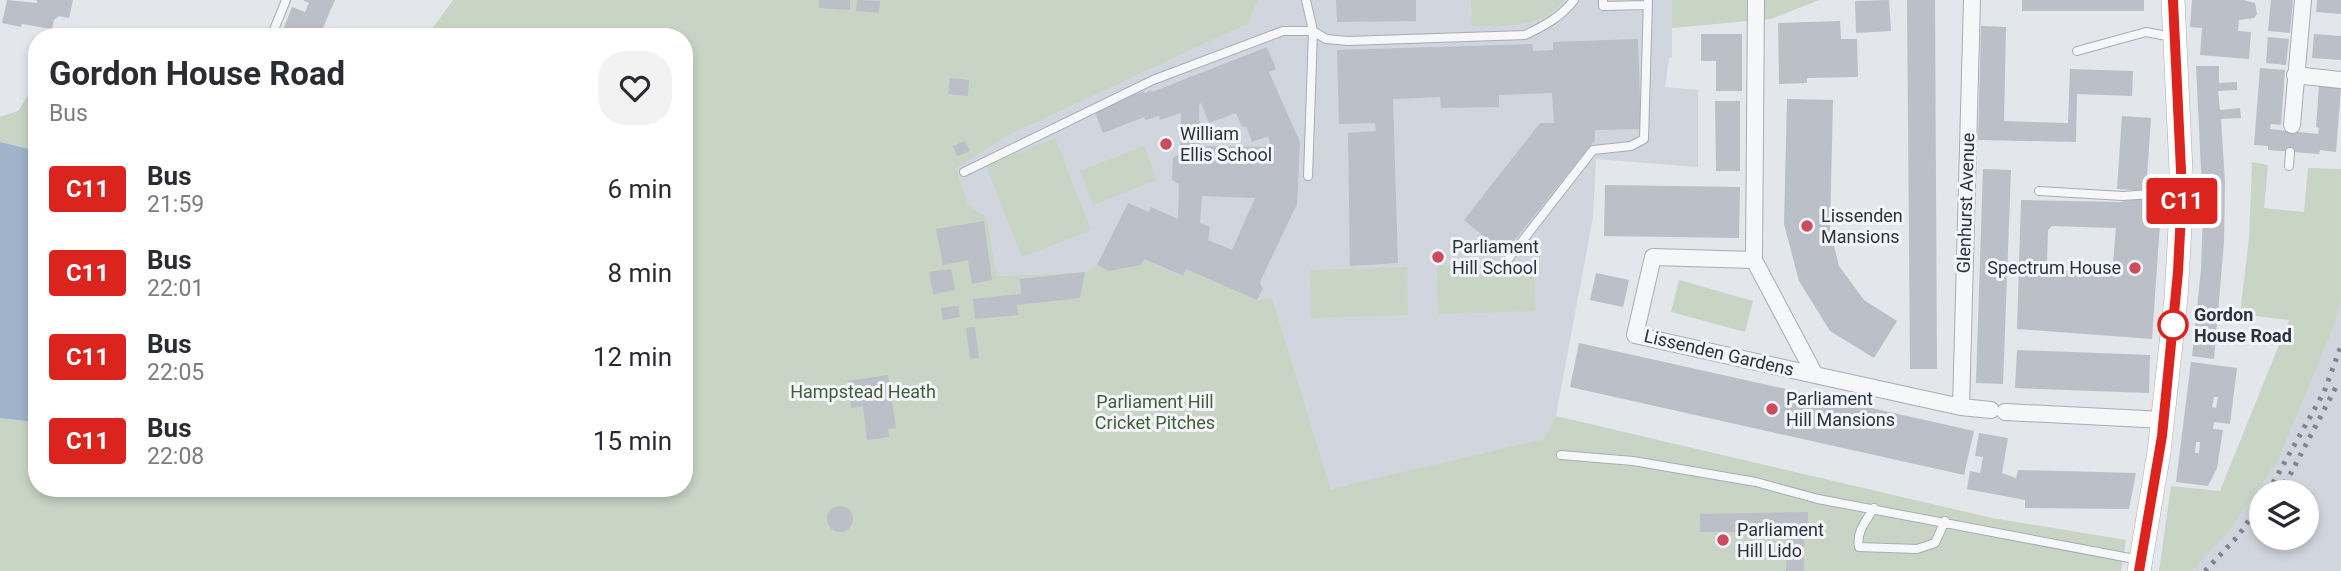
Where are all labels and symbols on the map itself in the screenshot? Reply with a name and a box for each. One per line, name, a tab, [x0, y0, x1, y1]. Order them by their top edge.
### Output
place label: William Ellis School	[1180, 123, 1272, 165]
street label: Glenhurst Avenue	[1953, 132, 1978, 274]
marker: William Ellis School	[1158, 136, 1174, 152]
line badge: C11	[2142, 178, 2222, 224]
place label: Lissenden Mansions	[1821, 205, 1903, 247]
marker: Lissenden Mansions	[1799, 218, 1815, 234]
place label: Parliament Hill School	[1452, 236, 1539, 278]
marker: Parliament Hill School	[1430, 249, 1446, 265]
place label: Spectrum House	[1987, 257, 2121, 278]
marker: Spectrum House	[2127, 260, 2143, 276]
place label: Gordon House Road	[2194, 304, 2292, 346]
marker: Gordon House Road	[2158, 310, 2188, 340]
street label: Lissenden Gardens	[1642, 325, 1796, 380]
park label: Hampstead Heath	[790, 381, 936, 402]
place label: Parliament Hill Mansions	[1786, 388, 1895, 430]
park label: Parliament Hill Cricket Pitches	[1095, 391, 1215, 433]
marker: Parliament Hill Mansions	[1764, 401, 1780, 417]
place label: Parliament Hill Lido	[1737, 519, 1824, 561]
marker: Parliament Hill Lido	[1715, 532, 1731, 548]

